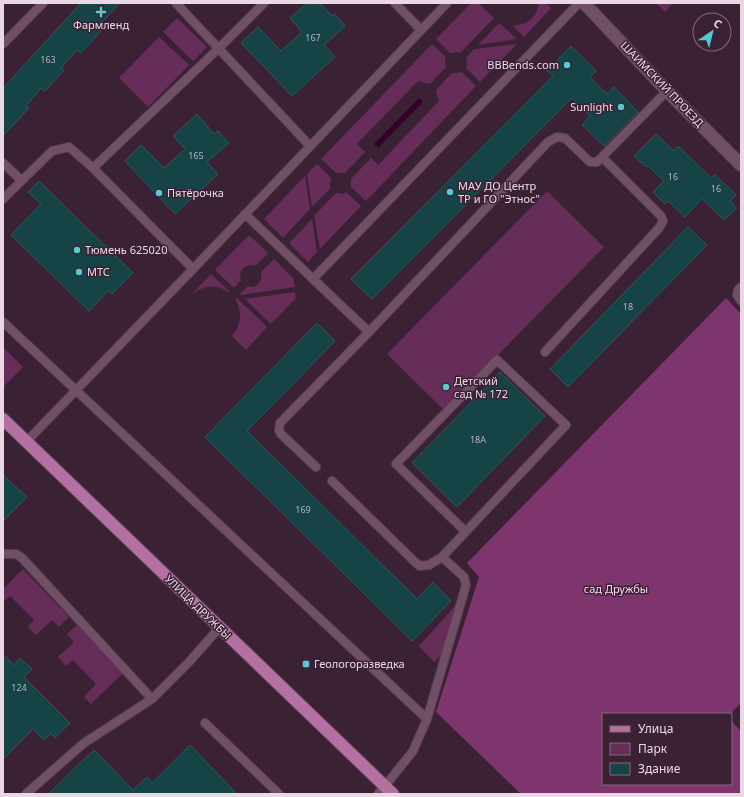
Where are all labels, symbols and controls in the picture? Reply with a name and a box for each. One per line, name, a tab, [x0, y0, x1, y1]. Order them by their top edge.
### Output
marker: Фармленд	[96, 7, 106, 17]
north arrow	[692, 12, 732, 52]
text: С	[711, 15, 725, 32]
place label: Фармленд	[73, 17, 129, 32]
house number: 167	[305, 31, 321, 44]
street label: ШАИМСКИЙ ПРОЕЗД	[617, 38, 707, 130]
house number: 163	[40, 53, 56, 66]
place label: BBBends.com	[487, 57, 559, 72]
marker: BBBends.com	[562, 60, 572, 70]
place label: Sunlight	[570, 99, 613, 114]
marker: Sunlight	[616, 102, 626, 112]
house number: 165	[188, 149, 204, 162]
house number: 16	[668, 170, 678, 183]
place label: МАУ ДО Центр ТР и ГО "Этнос"	[458, 178, 540, 206]
house number: 16	[711, 182, 721, 195]
place label: Пятёрочка	[167, 185, 224, 200]
marker: МАУ ДО Центр ТР и ГО "Этнос"	[445, 187, 455, 197]
marker: Пятёрочка	[154, 188, 164, 198]
place label: Тюмень 625020	[85, 242, 167, 257]
marker: Тюмень 625020	[72, 245, 82, 255]
place label: МТС	[87, 264, 110, 279]
marker: МТС	[74, 267, 84, 277]
house number: 18	[623, 300, 633, 313]
place label: Детский сад № 172	[454, 373, 508, 401]
marker: Детский сад № 172	[441, 382, 451, 392]
house number: 18А	[470, 433, 486, 446]
house number: 169	[295, 503, 311, 516]
street label: УЛИЦА ДРУЖБЫ	[162, 571, 235, 642]
park label: сад Дружбы	[584, 581, 648, 596]
place label: Геологоразведка	[314, 656, 405, 671]
marker: Геологоразведка	[301, 659, 311, 669]
house number: 124	[11, 681, 27, 694]
legend	[602, 713, 732, 785]
text: Улица	[638, 720, 673, 737]
text: Парк	[638, 740, 668, 757]
text: Здание	[638, 760, 681, 777]

